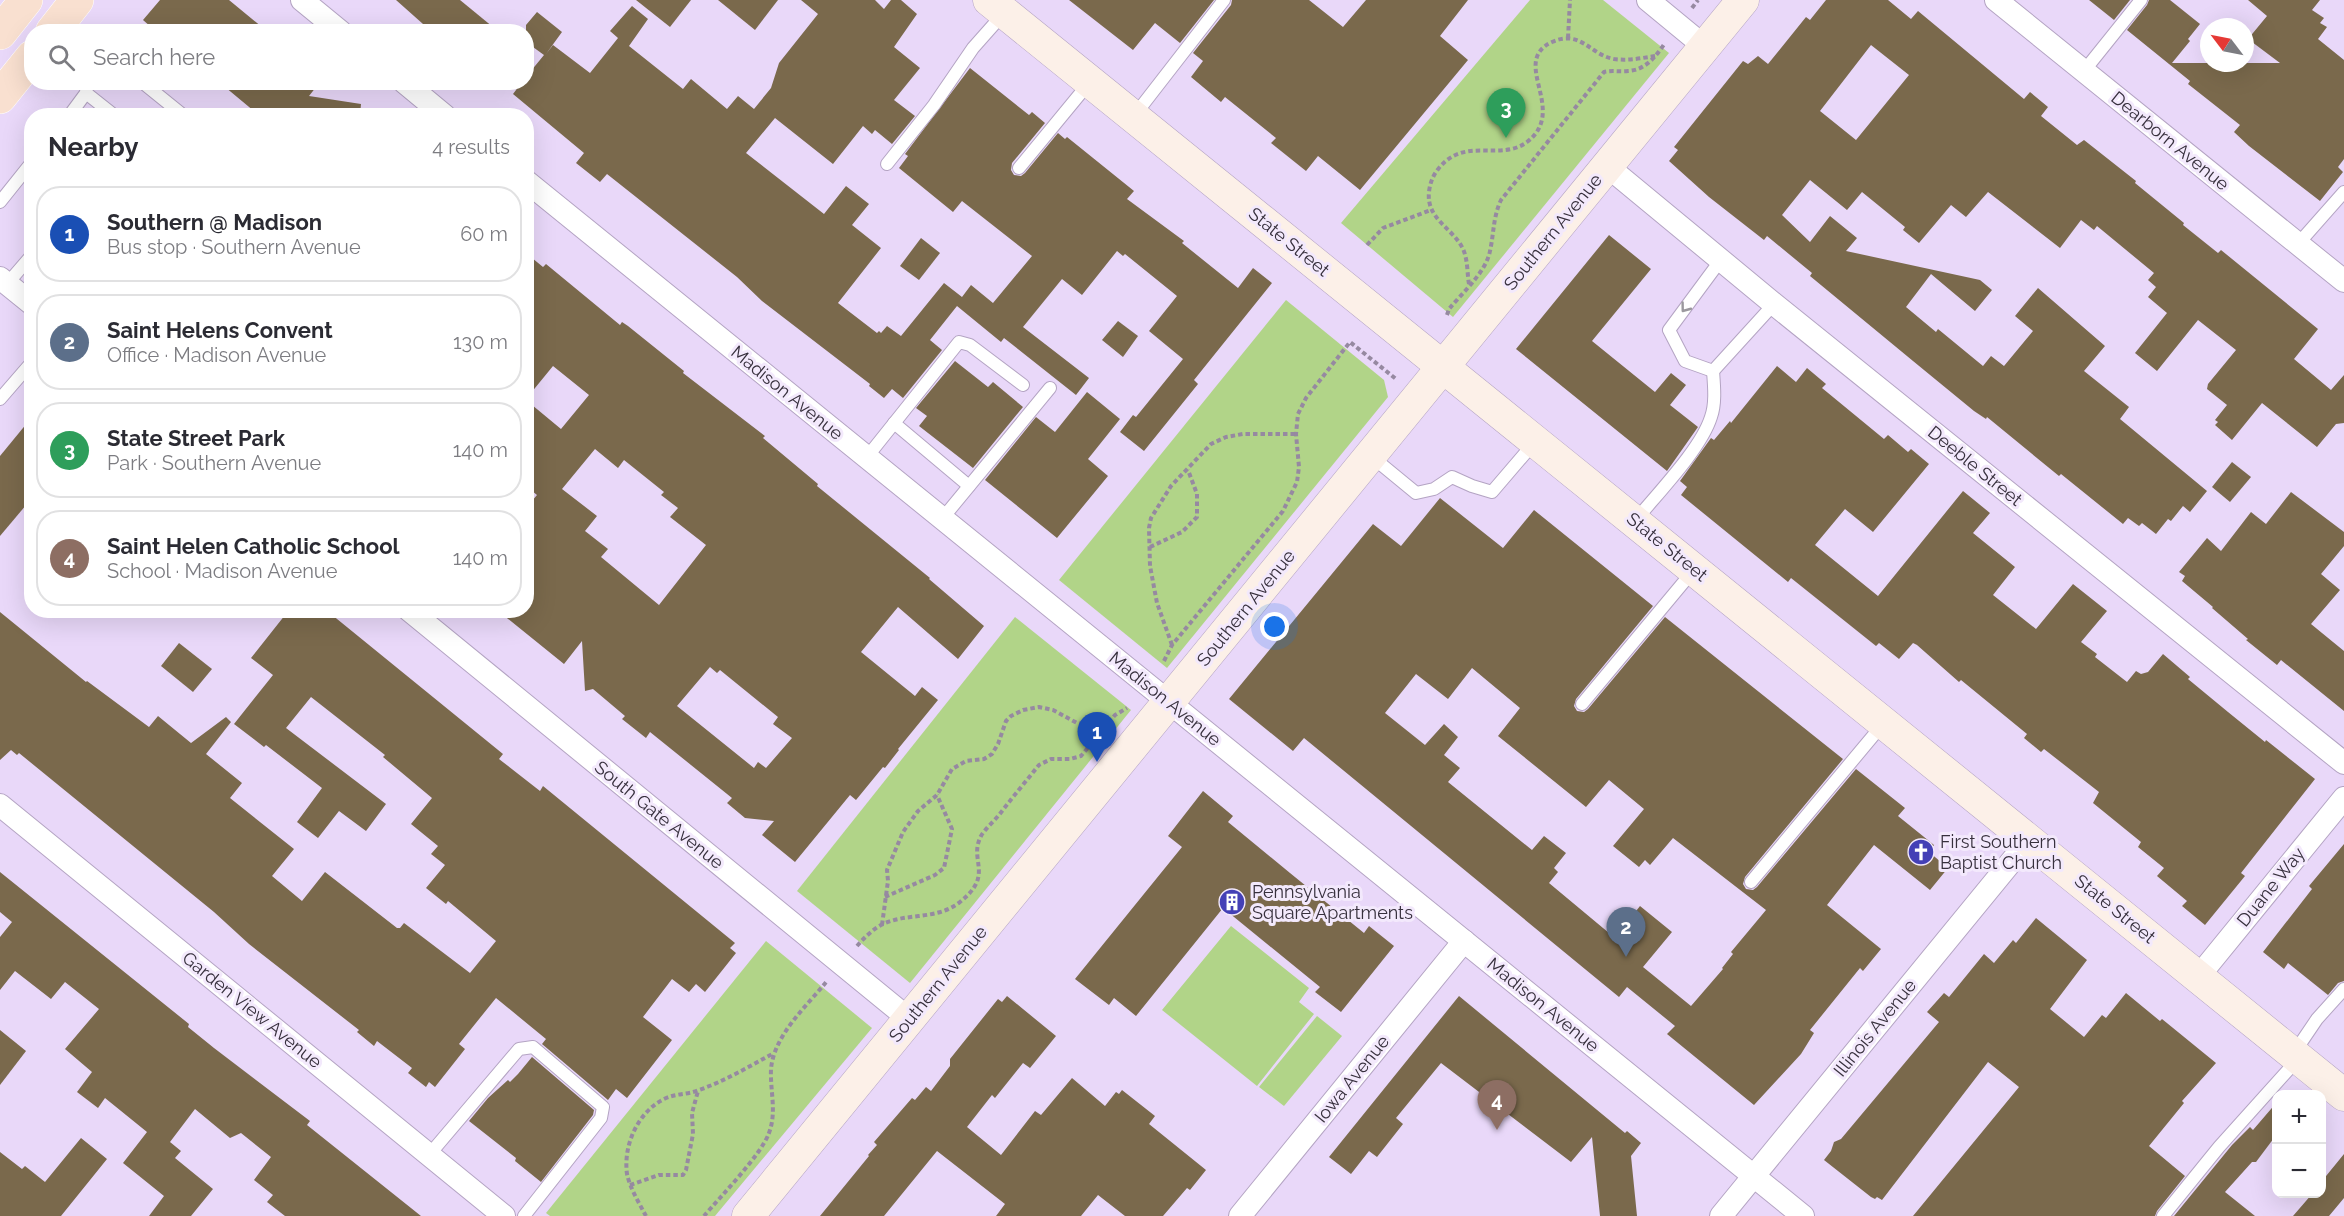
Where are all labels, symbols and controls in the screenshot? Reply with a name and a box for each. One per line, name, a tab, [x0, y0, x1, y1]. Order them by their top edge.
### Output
north arrow	[2200, 18, 2254, 72]
search box	[24, 24, 534, 90]
icon: search	[45, 41, 78, 74]
text: Search here	[93, 44, 215, 70]
street label: Dearborn Avenue	[2107, 87, 2234, 195]
pin: 3	[1486, 88, 1526, 138]
text: Nearby	[48, 132, 138, 162]
text: 4 results	[432, 135, 510, 159]
street label: Southern Avenue	[1499, 169, 1606, 294]
street label: State Street	[1245, 203, 1334, 280]
text: Southern @ Madison	[107, 209, 322, 235]
text: 1	[65, 222, 74, 246]
text: 60 m	[460, 222, 508, 246]
text: Bus stop · Southern Avenue	[107, 235, 361, 259]
one-way arrow	[1682, 301, 1693, 312]
text: Saint Helens Convent	[107, 317, 333, 343]
text: 2	[64, 330, 75, 354]
text: 130 m	[453, 330, 508, 354]
street label: Madison Avenue	[727, 341, 848, 444]
text: Office · Madison Avenue	[107, 343, 326, 367]
street label: Deeble Street	[1924, 421, 2027, 510]
text: State Street Park	[107, 425, 285, 451]
text: 3	[64, 438, 75, 462]
text: 140 m	[453, 438, 508, 462]
text: Park · Southern Avenue	[107, 451, 321, 475]
street label: State Street	[1623, 508, 1712, 585]
text: Saint Helen Catholic School	[107, 533, 400, 559]
street label: Southern Avenue	[1192, 545, 1299, 670]
text: 4	[64, 546, 75, 570]
text: 140 m	[453, 546, 508, 570]
text: School · Madison Avenue	[107, 559, 337, 583]
your location	[1260, 612, 1289, 641]
street label: Madison Avenue	[1105, 647, 1226, 750]
pin: 1	[1078, 712, 1116, 762]
street label: South Gate Avenue	[591, 756, 728, 873]
place label: First Southern Baptist Church	[1940, 831, 2062, 873]
church icon: First Southern Baptist Church	[1906, 837, 1936, 867]
street label: Duane Way	[2232, 843, 2309, 930]
street label: State Street	[2071, 870, 2160, 947]
place label: Pennsylvania Square Apartments	[1252, 881, 1413, 923]
building icon: Pennsylvania Square Apartments	[1217, 887, 1247, 917]
pin: 2	[1606, 908, 1646, 957]
street label: Southern Avenue	[884, 921, 991, 1046]
street label: Garden View Avenue	[179, 947, 326, 1072]
street label: Madison Avenue	[1483, 953, 1604, 1056]
street label: Illinois Avenue	[1829, 974, 1921, 1081]
street label: Iowa Avenue	[1310, 1031, 1393, 1127]
pin: 4	[1478, 1080, 1516, 1130]
map controls	[2272, 1090, 2326, 1198]
button: +	[2272, 1090, 2326, 1144]
button: −	[2272, 1144, 2326, 1198]

